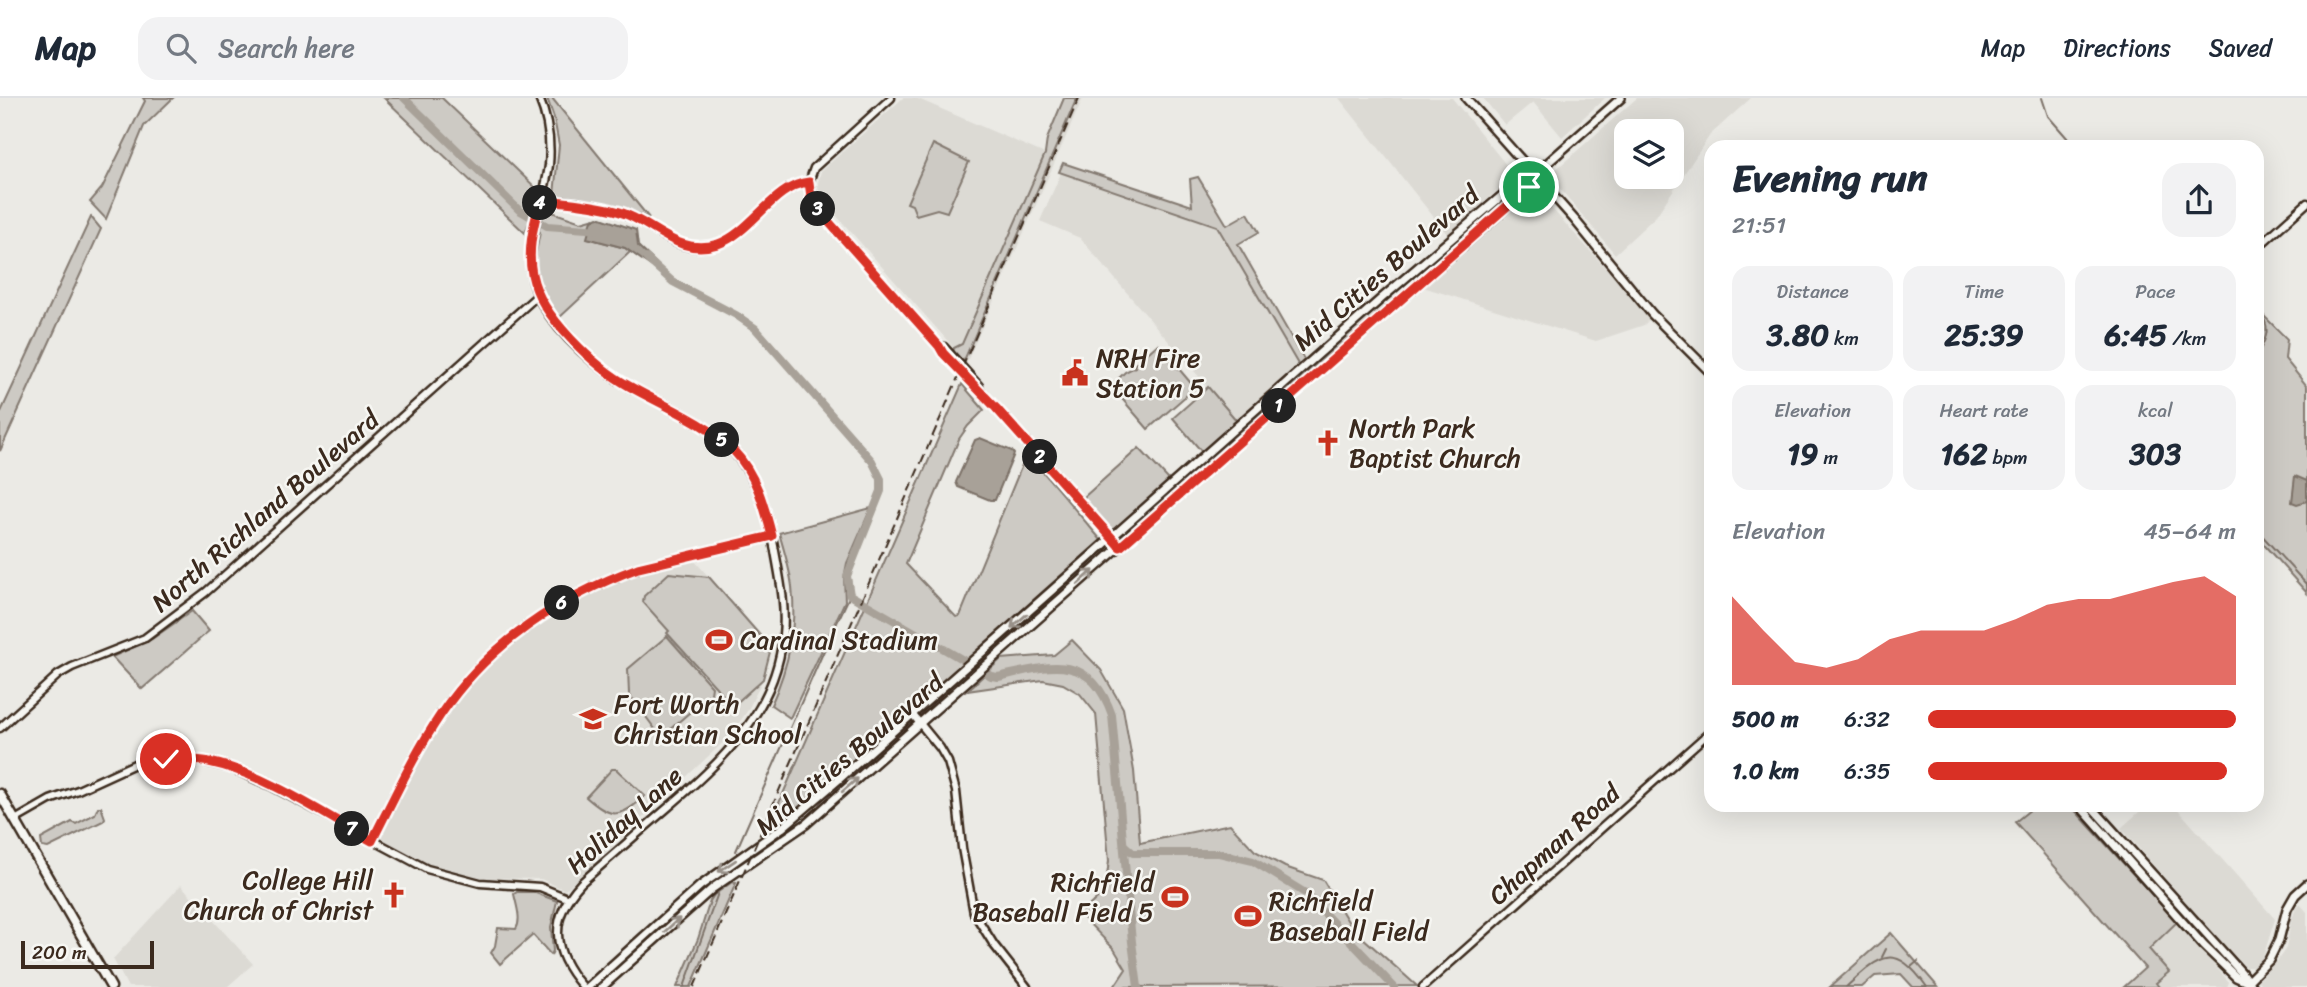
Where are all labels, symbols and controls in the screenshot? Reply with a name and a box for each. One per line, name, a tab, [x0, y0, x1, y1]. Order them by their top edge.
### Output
search box	[138, 17, 628, 80]
text: Map	[35, 19, 96, 77]
text: Search here	[218, 25, 355, 71]
text: Map	[1981, 27, 2025, 69]
text: Directions	[2063, 27, 2171, 69]
text: Saved	[2209, 27, 2272, 69]
icon: search	[162, 29, 200, 67]
map controls	[1614, 119, 1684, 189]
button: layers	[1614, 119, 1684, 189]
text: Evening run	[1732, 145, 1928, 212]
pin	[1499, 157, 1559, 217]
button: share	[2162, 163, 2236, 237]
icon: arrive	[1510, 168, 1548, 206]
street label: Mid Cities Boulevard	[1282, 172, 1492, 363]
pin: 4	[522, 186, 558, 220]
text: 4	[534, 186, 545, 219]
pin: 3	[800, 192, 836, 226]
text: 3	[812, 192, 823, 225]
text: 21:51	[1732, 205, 1786, 246]
text: Distance	[1777, 275, 1849, 308]
text: Time	[1964, 275, 2004, 308]
text: Pace	[2135, 275, 2175, 308]
text: 3.80	[1767, 308, 1829, 362]
text: 25:39	[1944, 308, 2024, 362]
text: 6:45	[2104, 308, 2167, 362]
text: km	[1829, 322, 1859, 355]
text: /km	[2167, 322, 2206, 355]
place label: NRH Fire Station 5	[1096, 335, 1205, 411]
public building icon: NRH Fire Station 5	[1060, 358, 1090, 388]
pin: 1	[1262, 388, 1296, 424]
text: 1	[1274, 389, 1283, 422]
text: Elevation	[1774, 394, 1851, 427]
text: Heart rate	[1939, 394, 2029, 427]
text: kcal	[2138, 394, 2173, 427]
street label: North Richland Boulevard	[140, 397, 392, 624]
place label: North Park Baptist Church	[1349, 405, 1521, 481]
pin: 5	[704, 422, 740, 458]
text: 5	[716, 423, 727, 456]
text: 19	[1787, 427, 1819, 481]
text: 162	[1940, 427, 1988, 481]
text: 303	[2129, 427, 2181, 481]
church icon: North Park Baptist Church	[1313, 428, 1343, 458]
pin: 2	[1023, 440, 1058, 474]
text: 2	[1034, 440, 1045, 473]
text: m	[1819, 441, 1838, 474]
text: bpm	[1988, 441, 2028, 474]
text: Elevation	[1732, 511, 1825, 552]
text: 45–64 m	[2143, 511, 2236, 552]
one-way arrow	[1077, 569, 1095, 585]
pin: 6	[544, 586, 580, 620]
text: 6	[556, 586, 567, 619]
one-way arrow	[1010, 613, 1028, 629]
place label: Cardinal Stadium	[740, 617, 938, 663]
sports icon: Cardinal Stadium	[704, 625, 734, 655]
street label: Mid Cities Boulevard	[744, 659, 956, 847]
place label: Fort Worth Christian School	[614, 681, 802, 757]
text: 500 m	[1732, 699, 1799, 740]
text: 6:32	[1844, 699, 1890, 740]
school or university icon: Fort Worth Christian School	[578, 704, 608, 734]
pin	[136, 729, 196, 789]
icon: check	[147, 740, 185, 778]
text: 1.0 km	[1732, 751, 1799, 792]
text: 6:35	[1844, 751, 1891, 792]
street label: Holiday Lane	[555, 754, 693, 886]
street label: Chapman Road	[1477, 770, 1633, 917]
one-way arrow	[841, 777, 858, 794]
pin: 7	[334, 812, 370, 846]
text: 7	[346, 812, 357, 845]
place label: College Hill Church of Christ	[184, 857, 375, 933]
one-way arrow	[718, 858, 737, 873]
place label: Richfield Baseball Field 5	[972, 859, 1156, 935]
place label: Richfield Baseball Field	[1269, 878, 1430, 954]
church icon: College Hill Church of Christ	[379, 880, 409, 910]
sports icon: Richfield Baseball Field 5	[1160, 882, 1190, 912]
sports icon: Richfield Baseball Field	[1233, 901, 1263, 931]
one-way arrow	[662, 918, 680, 934]
text: 200 m	[32, 936, 87, 969]
scale bar	[21, 938, 154, 970]

